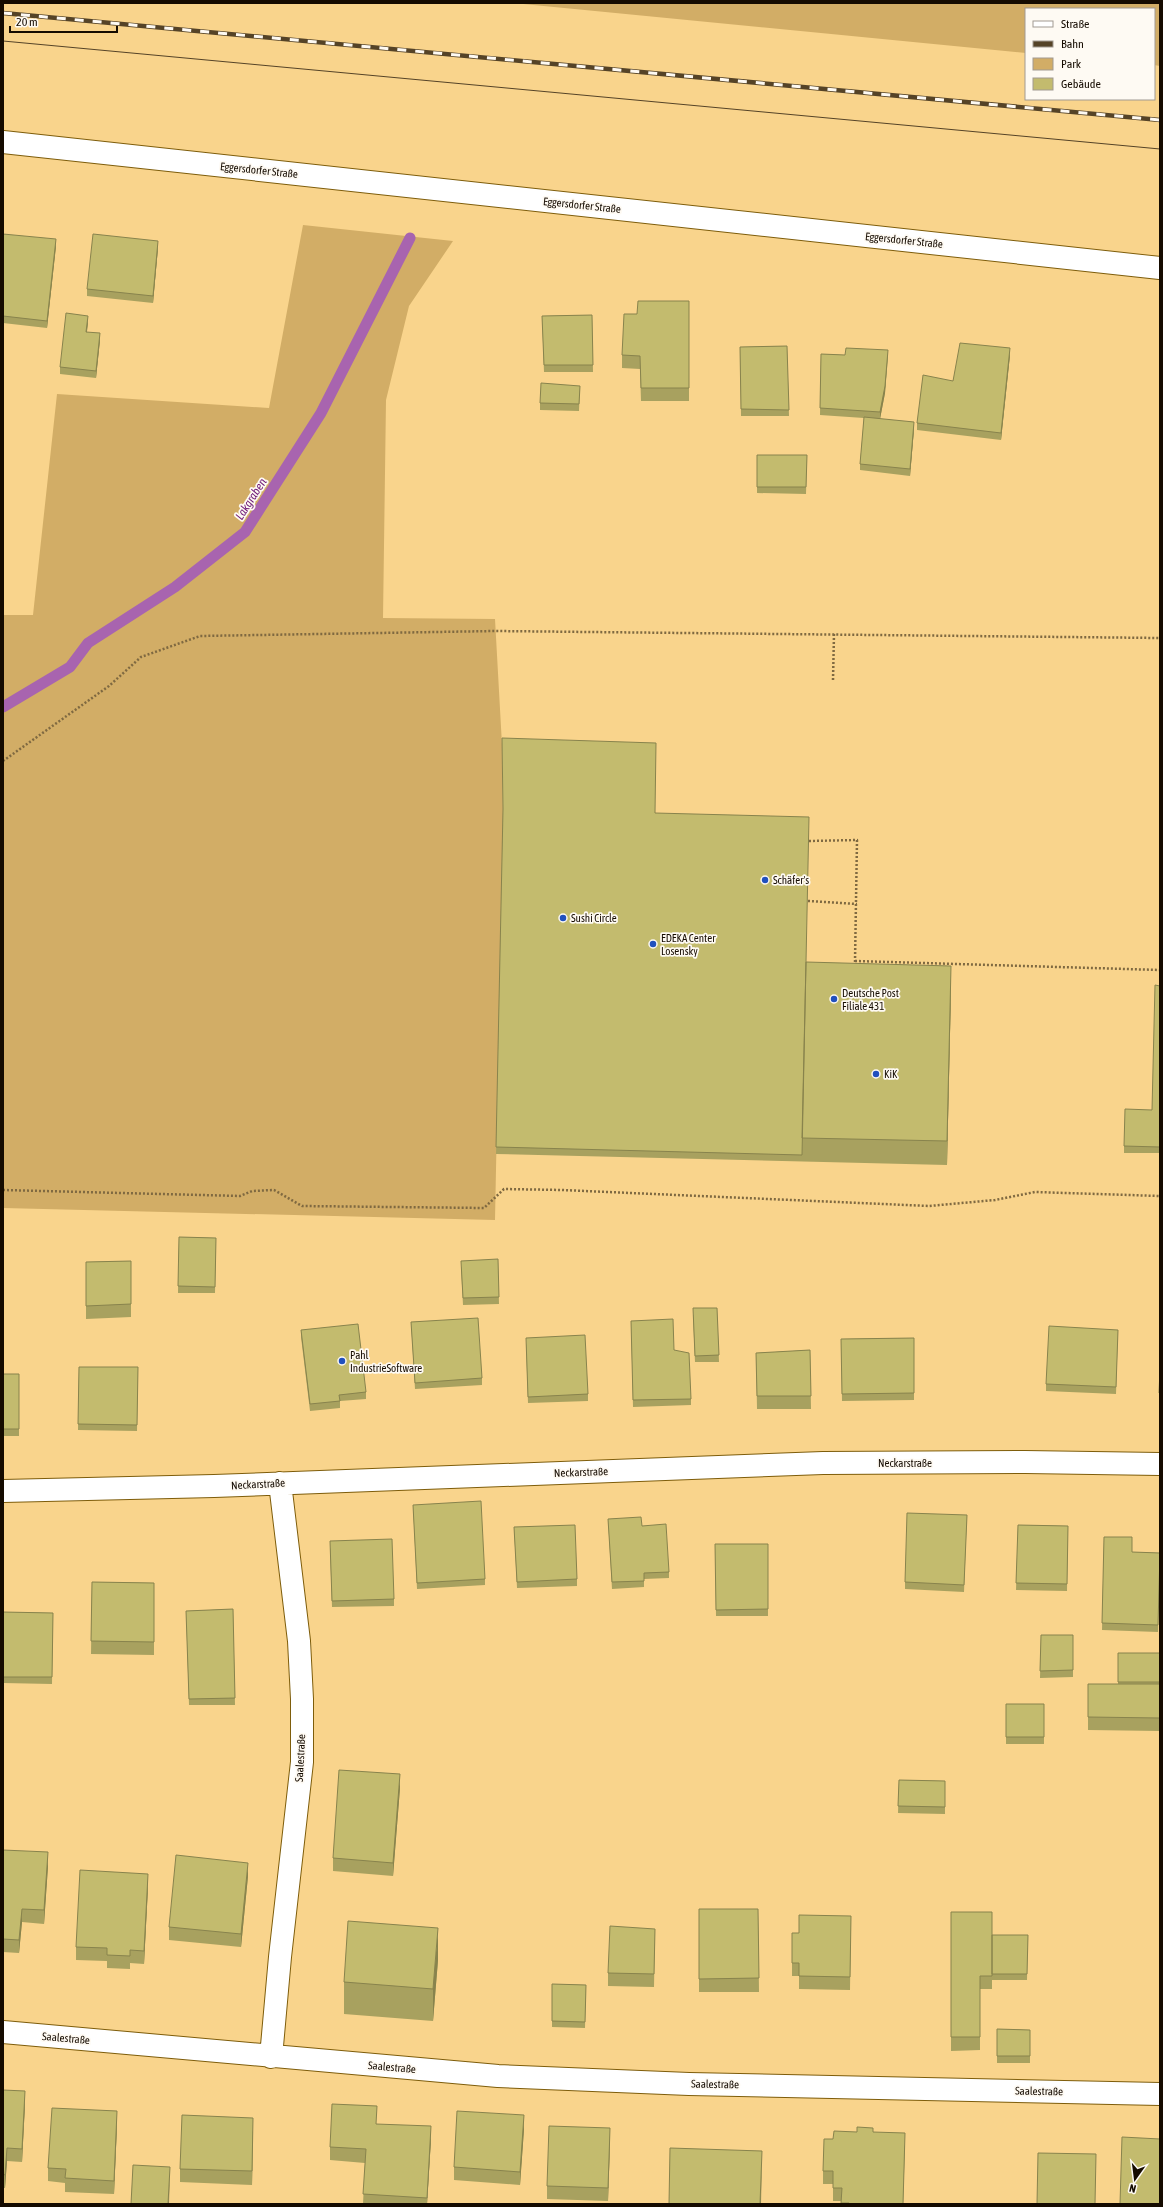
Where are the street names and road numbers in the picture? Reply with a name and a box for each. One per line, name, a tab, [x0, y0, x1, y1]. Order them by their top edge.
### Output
street label: Eggersdorfer Straße	[219, 160, 299, 180]
street label: Eggersdorfer Straße	[542, 195, 622, 215]
street label: Eggersdorfer Straße	[864, 230, 944, 250]
street label: Neckarstraße	[878, 1457, 932, 1469]
street label: Neckarstraße	[554, 1465, 608, 1479]
street label: Neckarstraße	[231, 1477, 285, 1491]
street label: Saalestraße	[293, 1734, 307, 1782]
street label: Saalestraße	[42, 2030, 90, 2046]
street label: Saalestraße	[368, 2059, 416, 2075]
street label: Saalestraße	[691, 2078, 739, 2090]
street label: Saalestraße	[1015, 2085, 1063, 2097]

